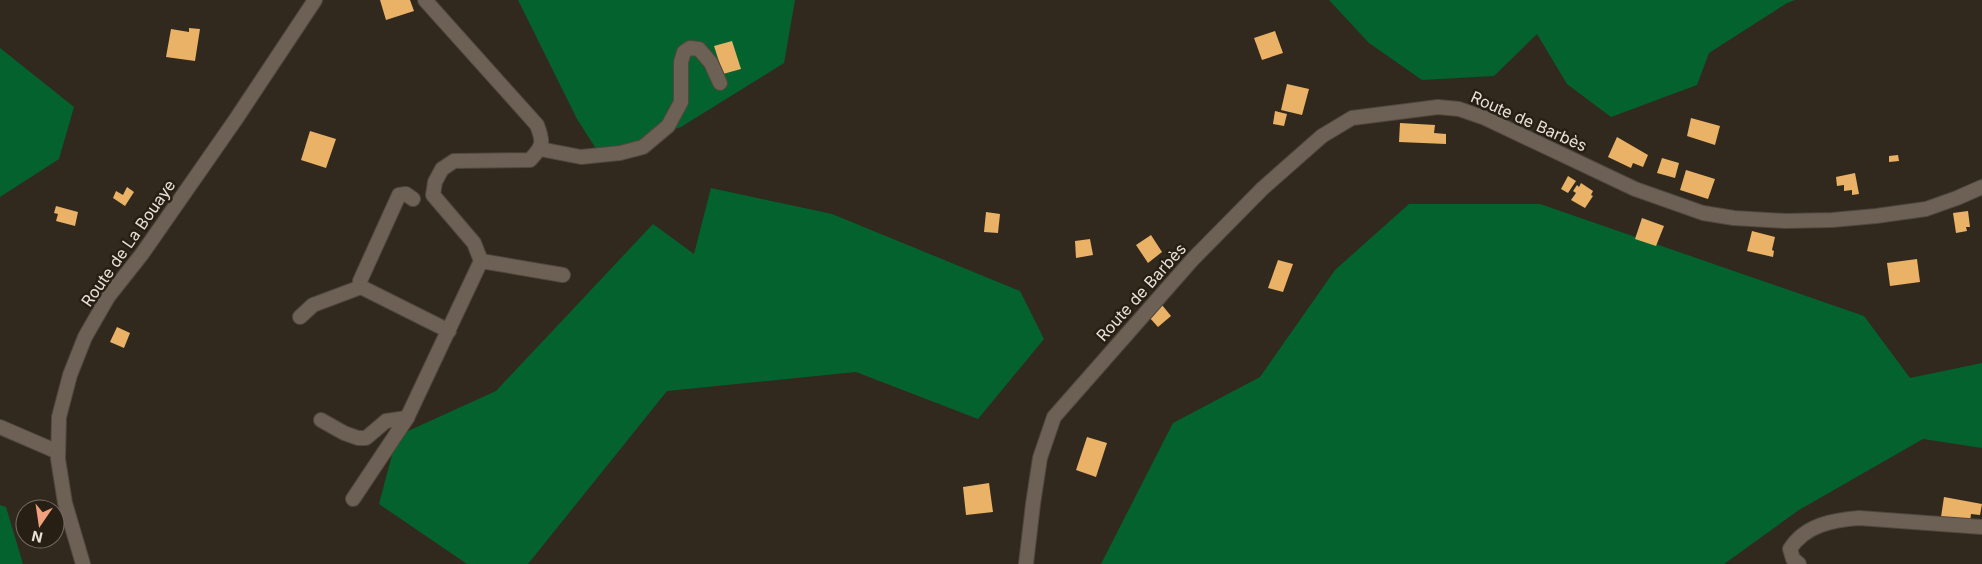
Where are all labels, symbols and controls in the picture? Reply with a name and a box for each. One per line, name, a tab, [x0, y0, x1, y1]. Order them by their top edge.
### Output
street label: Route de Barbès	[1468, 86, 1590, 156]
street label: Route de La Bouaye	[77, 176, 179, 310]
street label: Route de Barbès	[1092, 239, 1190, 345]
north arrow	[15, 499, 65, 549]
text: N	[30, 528, 44, 547]

